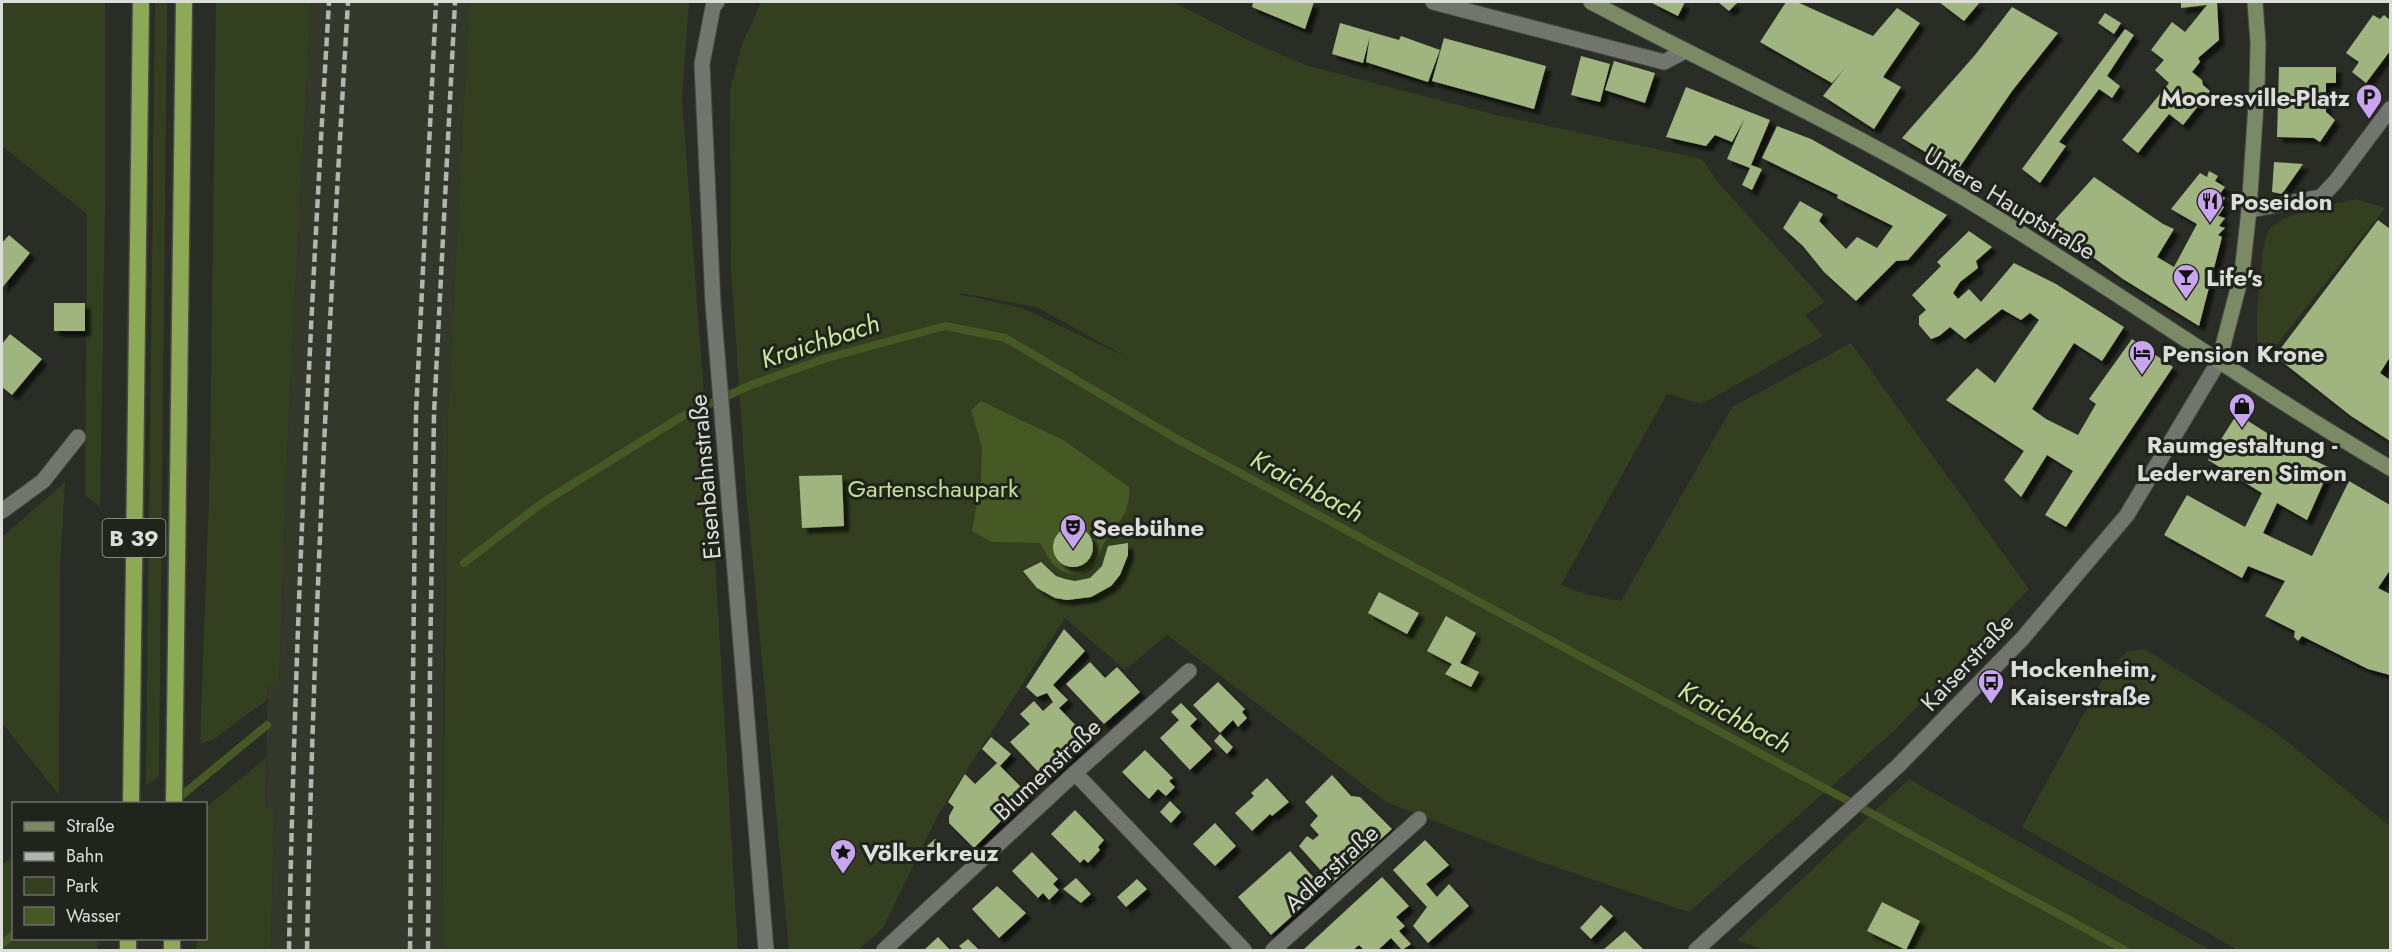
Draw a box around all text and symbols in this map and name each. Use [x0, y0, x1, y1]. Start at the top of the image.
place label: Mooresville-Platz [2160, 80, 2350, 115]
parking icon: Mooresville-Platz [2354, 82, 2384, 120]
street label: Untere Hauptstraße [1917, 138, 2103, 268]
place label: Poseidon [2230, 184, 2332, 219]
restaurant icon: Poseidon [2195, 186, 2225, 224]
place label: Life's [2206, 260, 2263, 295]
bar icon: Life's [2171, 262, 2201, 300]
water label: Kraichbach [756, 304, 884, 378]
place label: Pension Krone [2162, 336, 2325, 371]
hotel icon: Pension Krone [2127, 338, 2157, 376]
shop icon: Raumgestaltung - Lederwaren Simon [2227, 391, 2257, 429]
street label: Eisenbahnstraße [680, 393, 730, 561]
place label: Raumgestaltung - Lederwaren Simon [2137, 427, 2347, 490]
water label: Kraichbach [1244, 440, 1370, 532]
park label: Gartenschaupark [848, 471, 1019, 506]
place label: Seebühne [1092, 510, 1204, 545]
theatre icon: Seebühne [1058, 512, 1088, 550]
road number: B 39 [102, 519, 166, 557]
street label: Kaiserstraße [1912, 605, 2022, 719]
place label: Hockenheim, Kaiserstraße [2010, 651, 2157, 714]
bus stop icon: Hockenheim, Kaiserstraße [1976, 667, 2006, 705]
water label: Kraichbach [1672, 671, 1798, 763]
street label: Blumenstraße [985, 710, 1109, 828]
legend [12, 802, 207, 940]
text: Straße [66, 813, 114, 839]
street label: Adlerstraße [1276, 816, 1386, 920]
place label: Völkerkreuz [861, 835, 999, 870]
place icon: Völkerkreuz [828, 837, 858, 875]
text: Bahn [66, 843, 104, 869]
text: Park [66, 873, 98, 899]
text: Wasser [66, 903, 121, 929]

